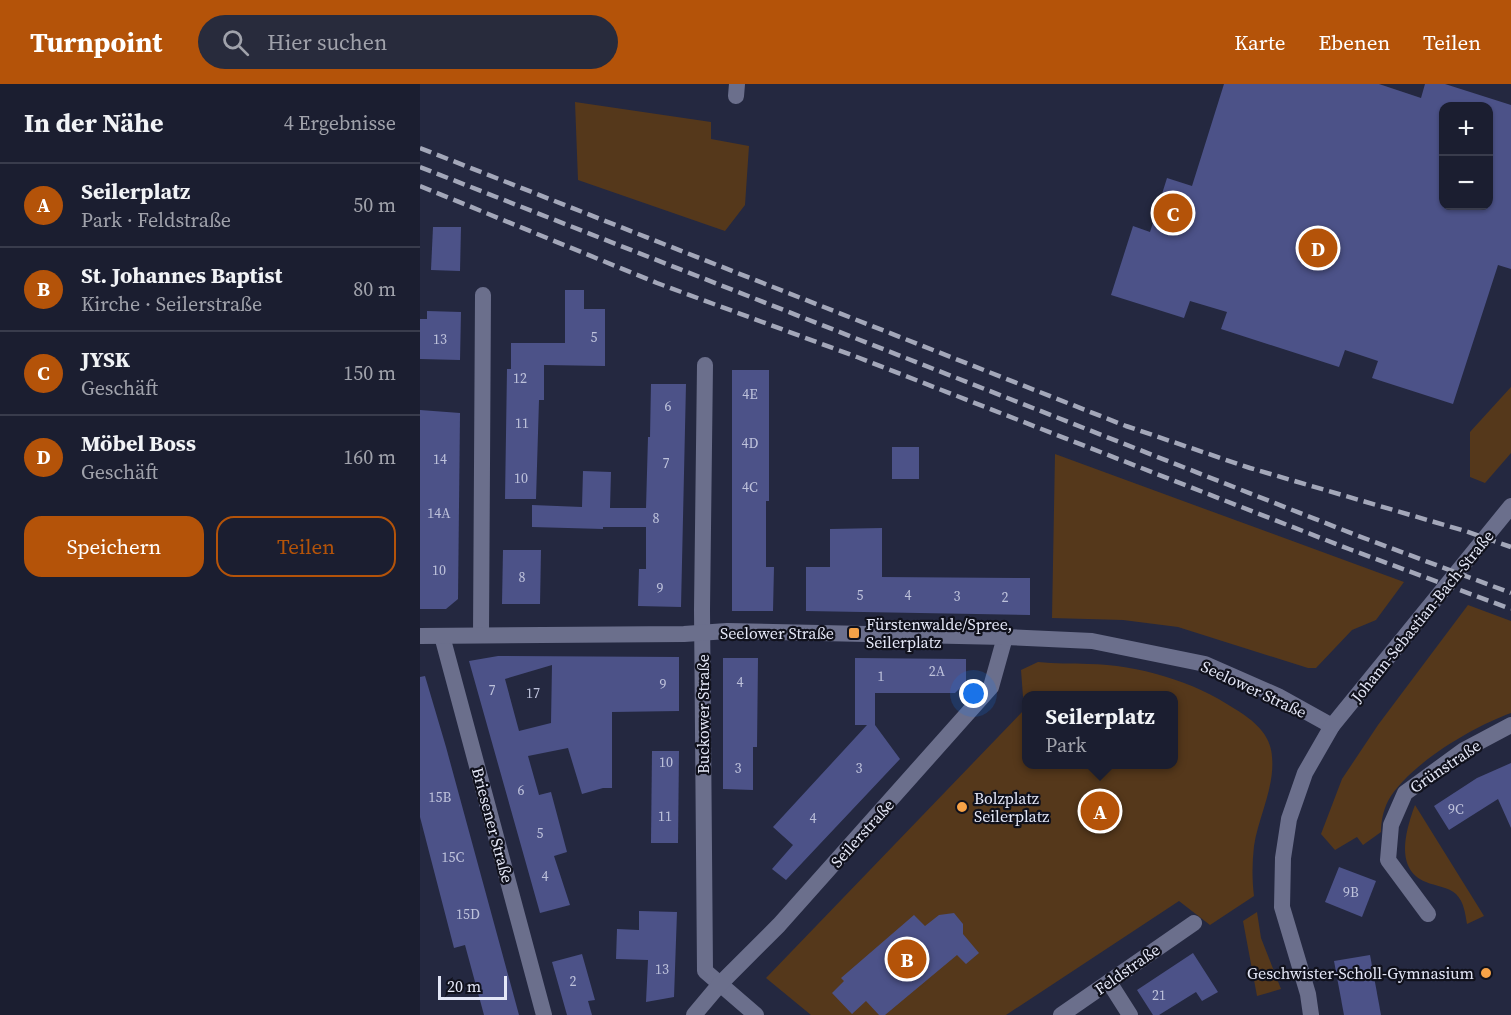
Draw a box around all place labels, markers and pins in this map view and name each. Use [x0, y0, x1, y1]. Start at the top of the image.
pin: C [1154, 190, 1192, 236]
pin: D [1298, 226, 1338, 270]
place label: Fürstenwalde/Spree, Seilerplatz [866, 613, 1012, 653]
marker: Fürstenwalde/Spree, Seilerplatz [847, 626, 861, 640]
place label: Bolzplatz Seilerplatz [974, 787, 1049, 827]
pin: A [1080, 788, 1120, 834]
marker: Bolzplatz Seilerplatz [955, 800, 969, 814]
pin: B [888, 936, 926, 982]
place label: Geschwister-Scholl-Gymnasium [1247, 962, 1474, 984]
marker: Geschwister-Scholl-Gymnasium [1479, 966, 1493, 980]

